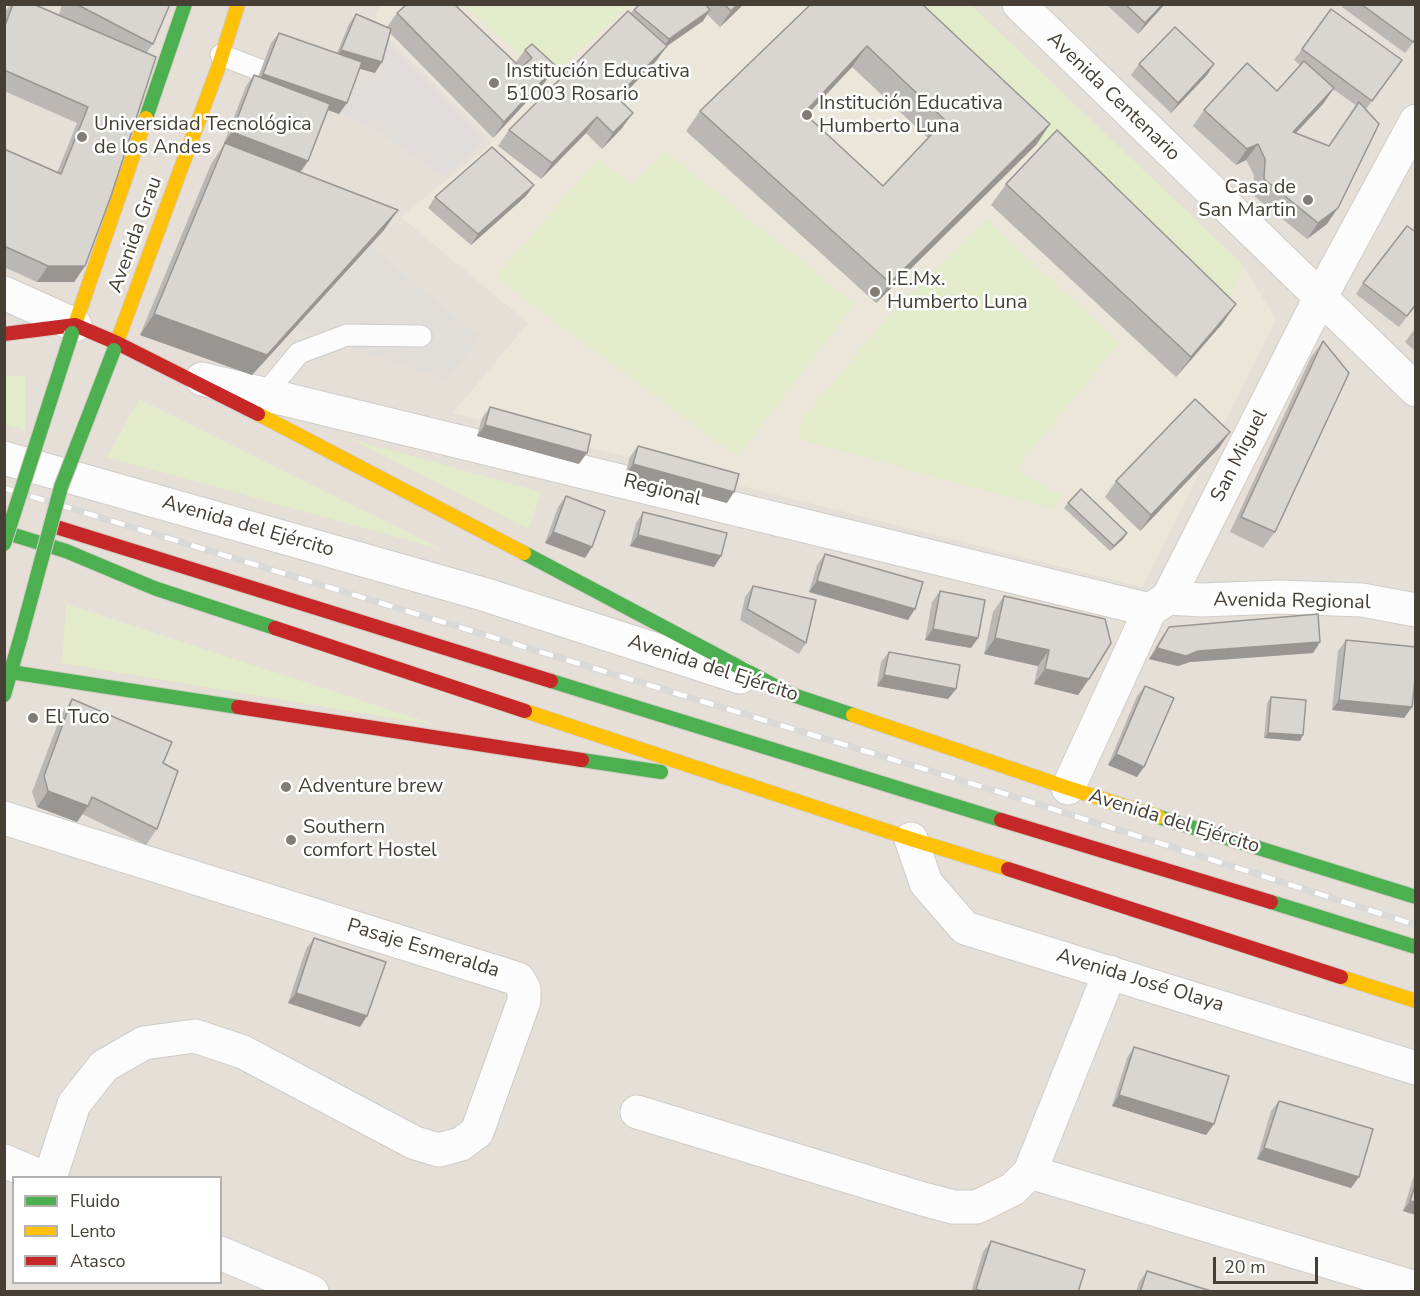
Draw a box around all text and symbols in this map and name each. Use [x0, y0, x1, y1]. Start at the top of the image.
street label: Avenida Centenario [1042, 27, 1184, 167]
place label: Institución Educativa 51003 Rosario [506, 60, 690, 107]
marker: Institución Educativa 51003 Rosario [487, 76, 501, 90]
place label: Institución Educativa Humberto Luna [819, 92, 1003, 139]
marker: Institución Educativa Humberto Luna [800, 108, 814, 122]
place label: Universidad Tecnológica de los Andes [94, 113, 312, 160]
marker: Universidad Tecnológica de los Andes [75, 130, 89, 144]
street label: Avenida Grau [104, 174, 168, 296]
place label: Casa de San Martin [1198, 176, 1296, 223]
marker: Casa de San Martin [1301, 193, 1315, 207]
place label: I.E.Mx. Humberto Luna [887, 268, 1028, 315]
marker: I.E.Mx. Humberto Luna [868, 285, 882, 299]
street label: San Miguel [1206, 406, 1274, 506]
street label: Regional [621, 470, 703, 512]
street label: Avenida del Ejército [159, 491, 337, 563]
street label: Avenida Regional [1213, 589, 1371, 615]
street label: Avenida del Ejército [625, 630, 801, 708]
place label: El Tuco [45, 706, 110, 730]
marker: El Tuco [26, 711, 40, 725]
place label: Adventure brew [298, 775, 443, 799]
marker: Adventure brew [279, 780, 293, 794]
street label: Avenida del Ejército [1086, 785, 1262, 859]
place label: Southern comfort Hostel [303, 816, 437, 863]
marker: Southern comfort Hostel [284, 833, 298, 847]
street label: Pasaje Esmeralda [344, 914, 502, 984]
street label: Avenida José Olaya [1053, 944, 1227, 1018]
legend [12, 1176, 222, 1284]
text: Fluido [70, 1189, 120, 1213]
text: Lento [70, 1219, 116, 1243]
scale bar [1216, 1245, 1321, 1283]
text: Atasco [70, 1249, 126, 1273]
text: 20 m [1224, 1255, 1266, 1279]

